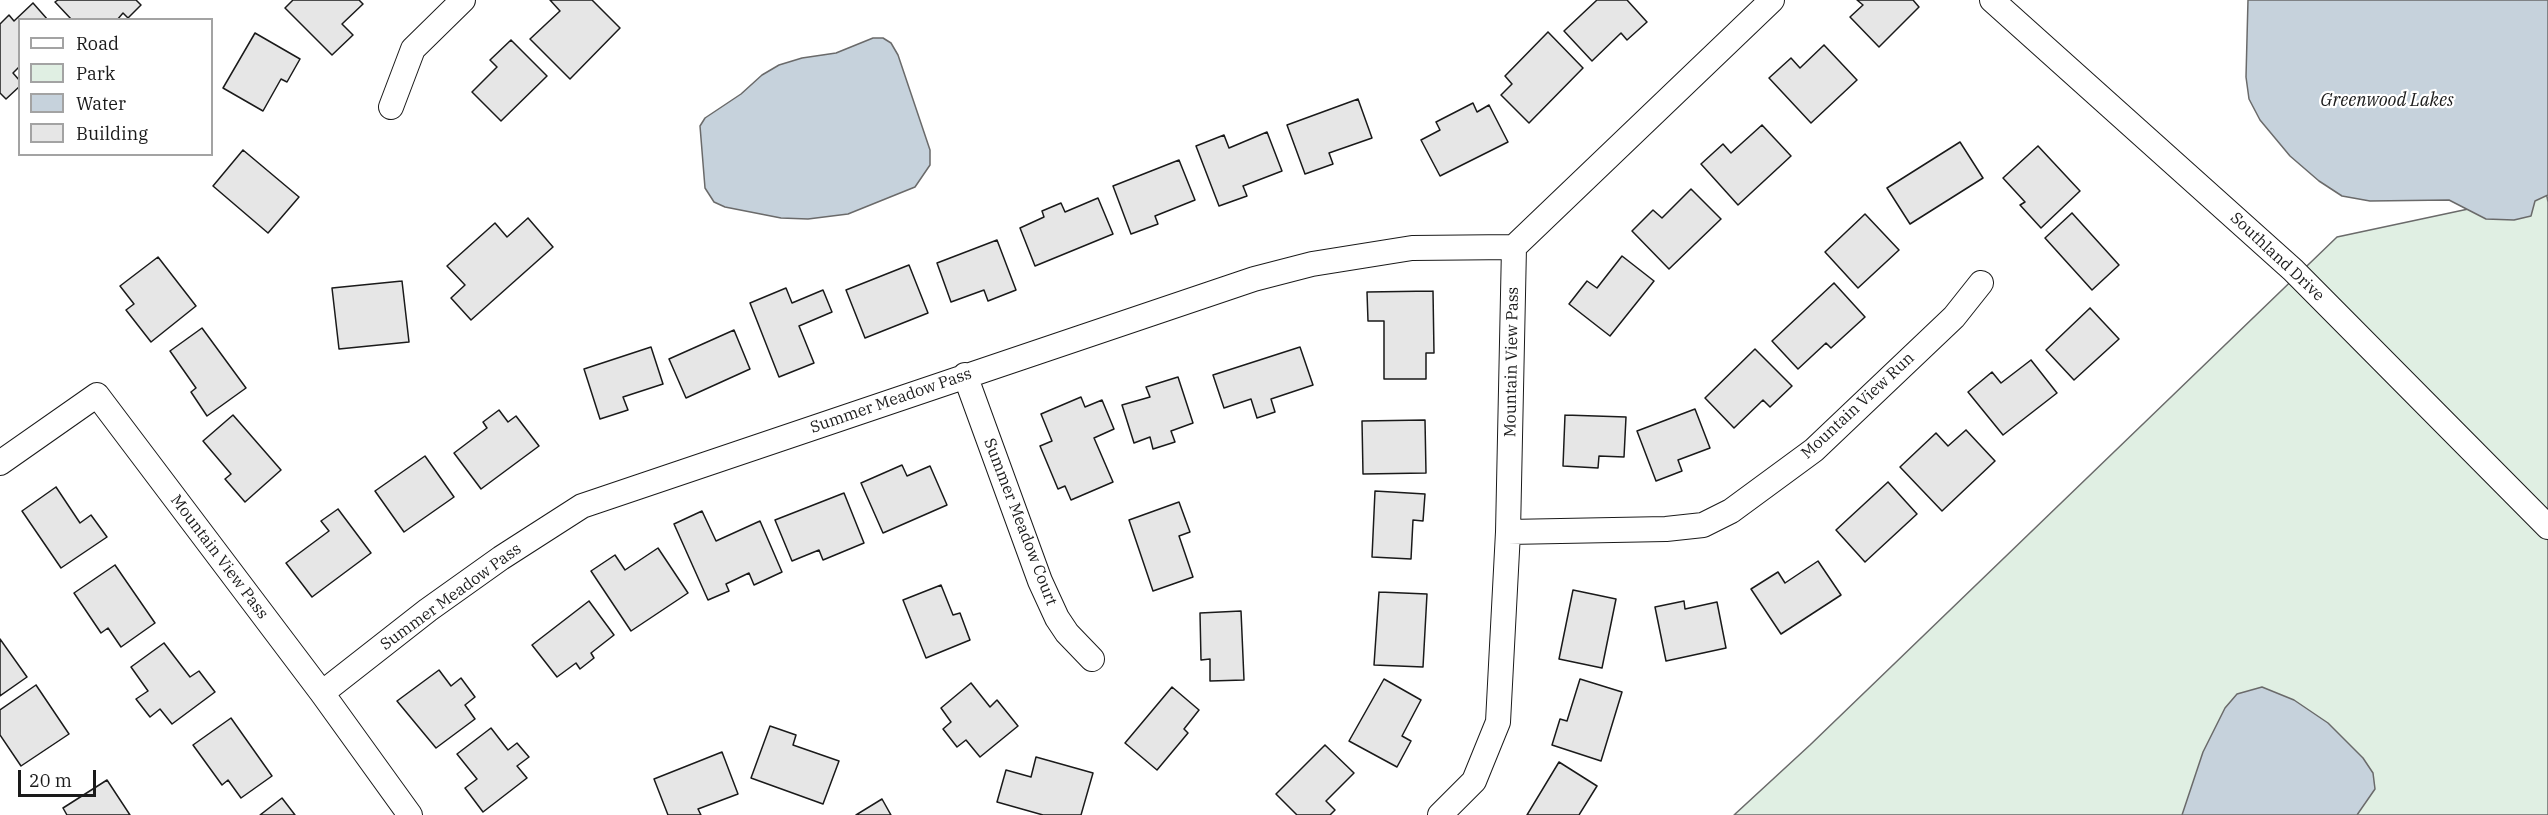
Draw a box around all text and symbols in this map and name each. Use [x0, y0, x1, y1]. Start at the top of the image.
legend [18, 18, 213, 156]
text: Road [76, 32, 119, 55]
text: Park [76, 62, 115, 85]
water label: Greenwood Lakes [2320, 90, 2454, 112]
text: Water [76, 92, 126, 115]
text: Building [76, 122, 148, 145]
street label: Southland Drive [2226, 209, 2328, 305]
street label: Mountain View Pass [1501, 287, 1523, 437]
street label: Mountain View Run [1798, 349, 1918, 463]
street label: Summer Meadow Pass [808, 364, 974, 438]
street label: Summer Meadow Court [979, 436, 1061, 608]
street label: Mountain View Pass [166, 491, 272, 623]
street label: Summer Meadow Pass [377, 539, 525, 655]
scale bar [21, 758, 99, 796]
text: 20 m [29, 769, 72, 792]

